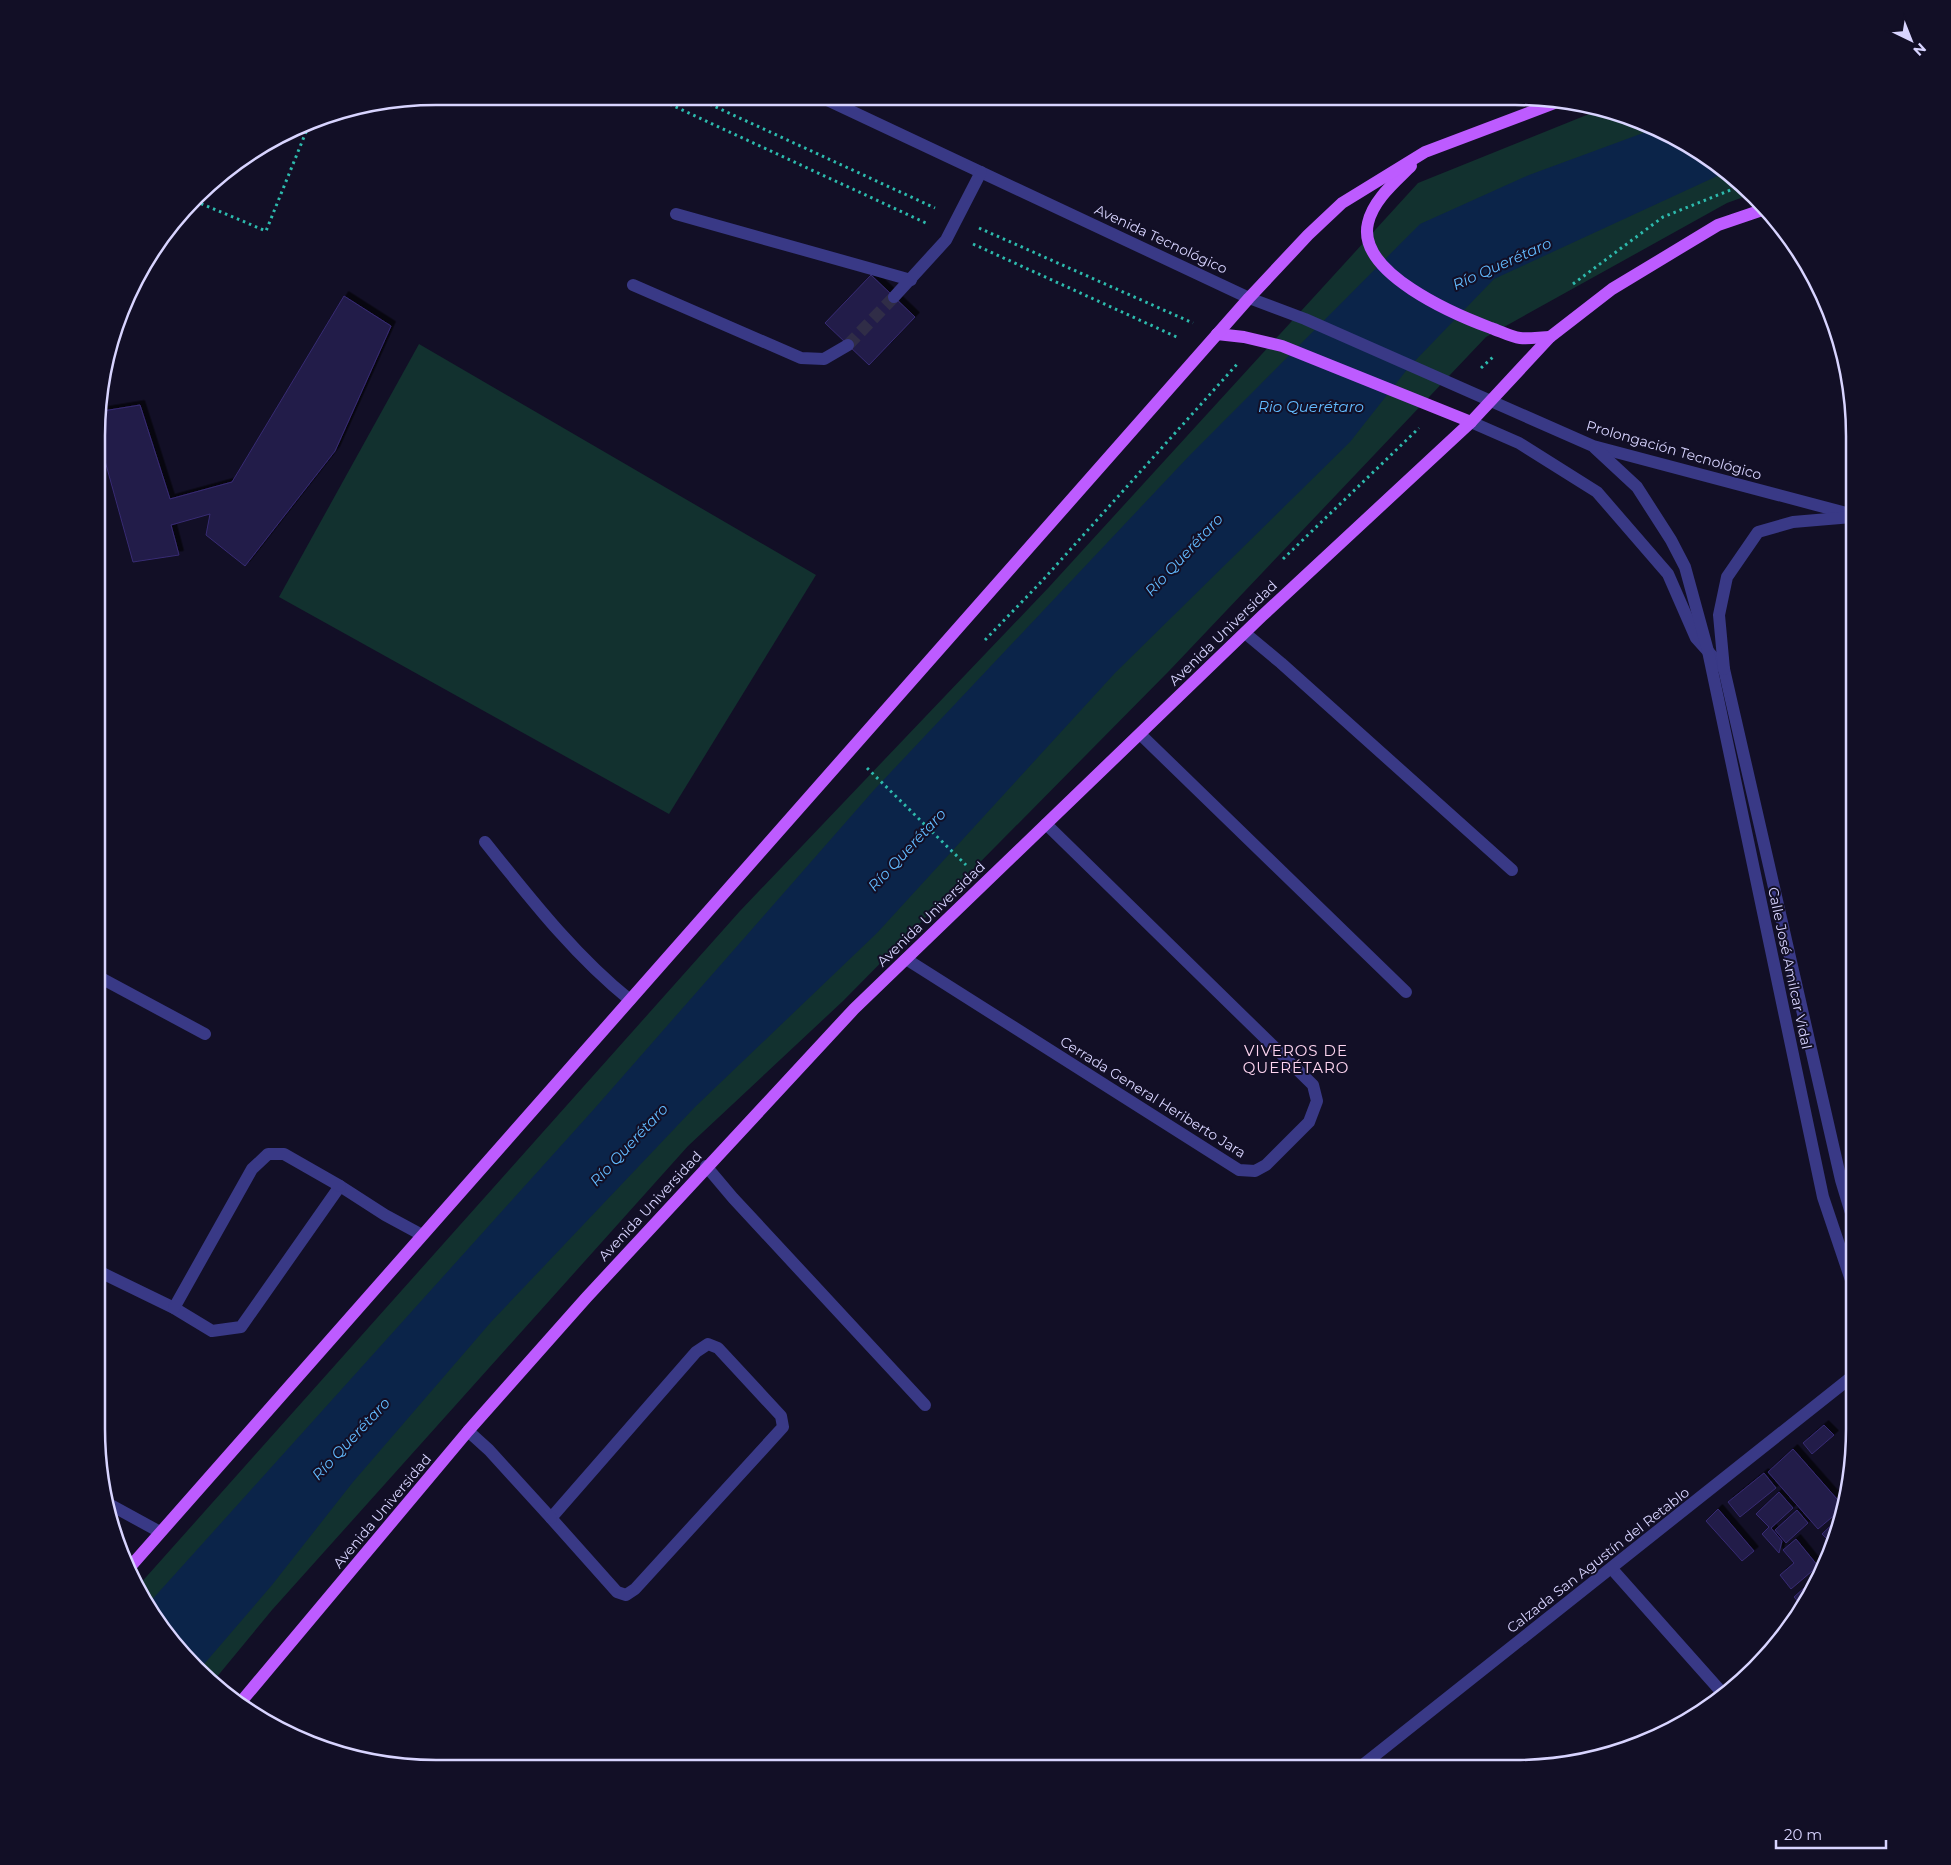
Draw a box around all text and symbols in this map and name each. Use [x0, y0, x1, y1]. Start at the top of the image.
north arrow [1886, 15, 1936, 65]
text: N [1910, 39, 1930, 60]
street label: Avenida Tecnológico [1092, 200, 1230, 278]
water label: Río Querétaro [1449, 233, 1554, 294]
water label: Rio Querétaro [1258, 397, 1364, 416]
street label: Prolongación Tecnológico [1584, 416, 1764, 484]
water label: Río Querétaro [1141, 509, 1227, 600]
street label: Avenida Universidad [1165, 577, 1281, 689]
water label: Río Querétaro [864, 804, 950, 895]
street label: Avenida Universidad [873, 858, 989, 970]
street label: Calle José Amilcar Vidal [1764, 885, 1816, 1051]
street label: Cerrada General Heriberto Jara [1057, 1032, 1249, 1162]
district label: VIVEROS DE QUERÉTARO [1243, 1041, 1349, 1077]
water label: Río Querétaro [586, 1099, 672, 1190]
street label: Avenida Universidad [594, 1147, 706, 1265]
water label: Río Querétaro [308, 1393, 394, 1484]
street label: Avenida Universidad [329, 1450, 435, 1572]
street label: Calzada San Agustín del Retablo [1503, 1483, 1693, 1637]
scale bar [1776, 1818, 1886, 1850]
text: 20 m [1784, 1825, 1822, 1844]

